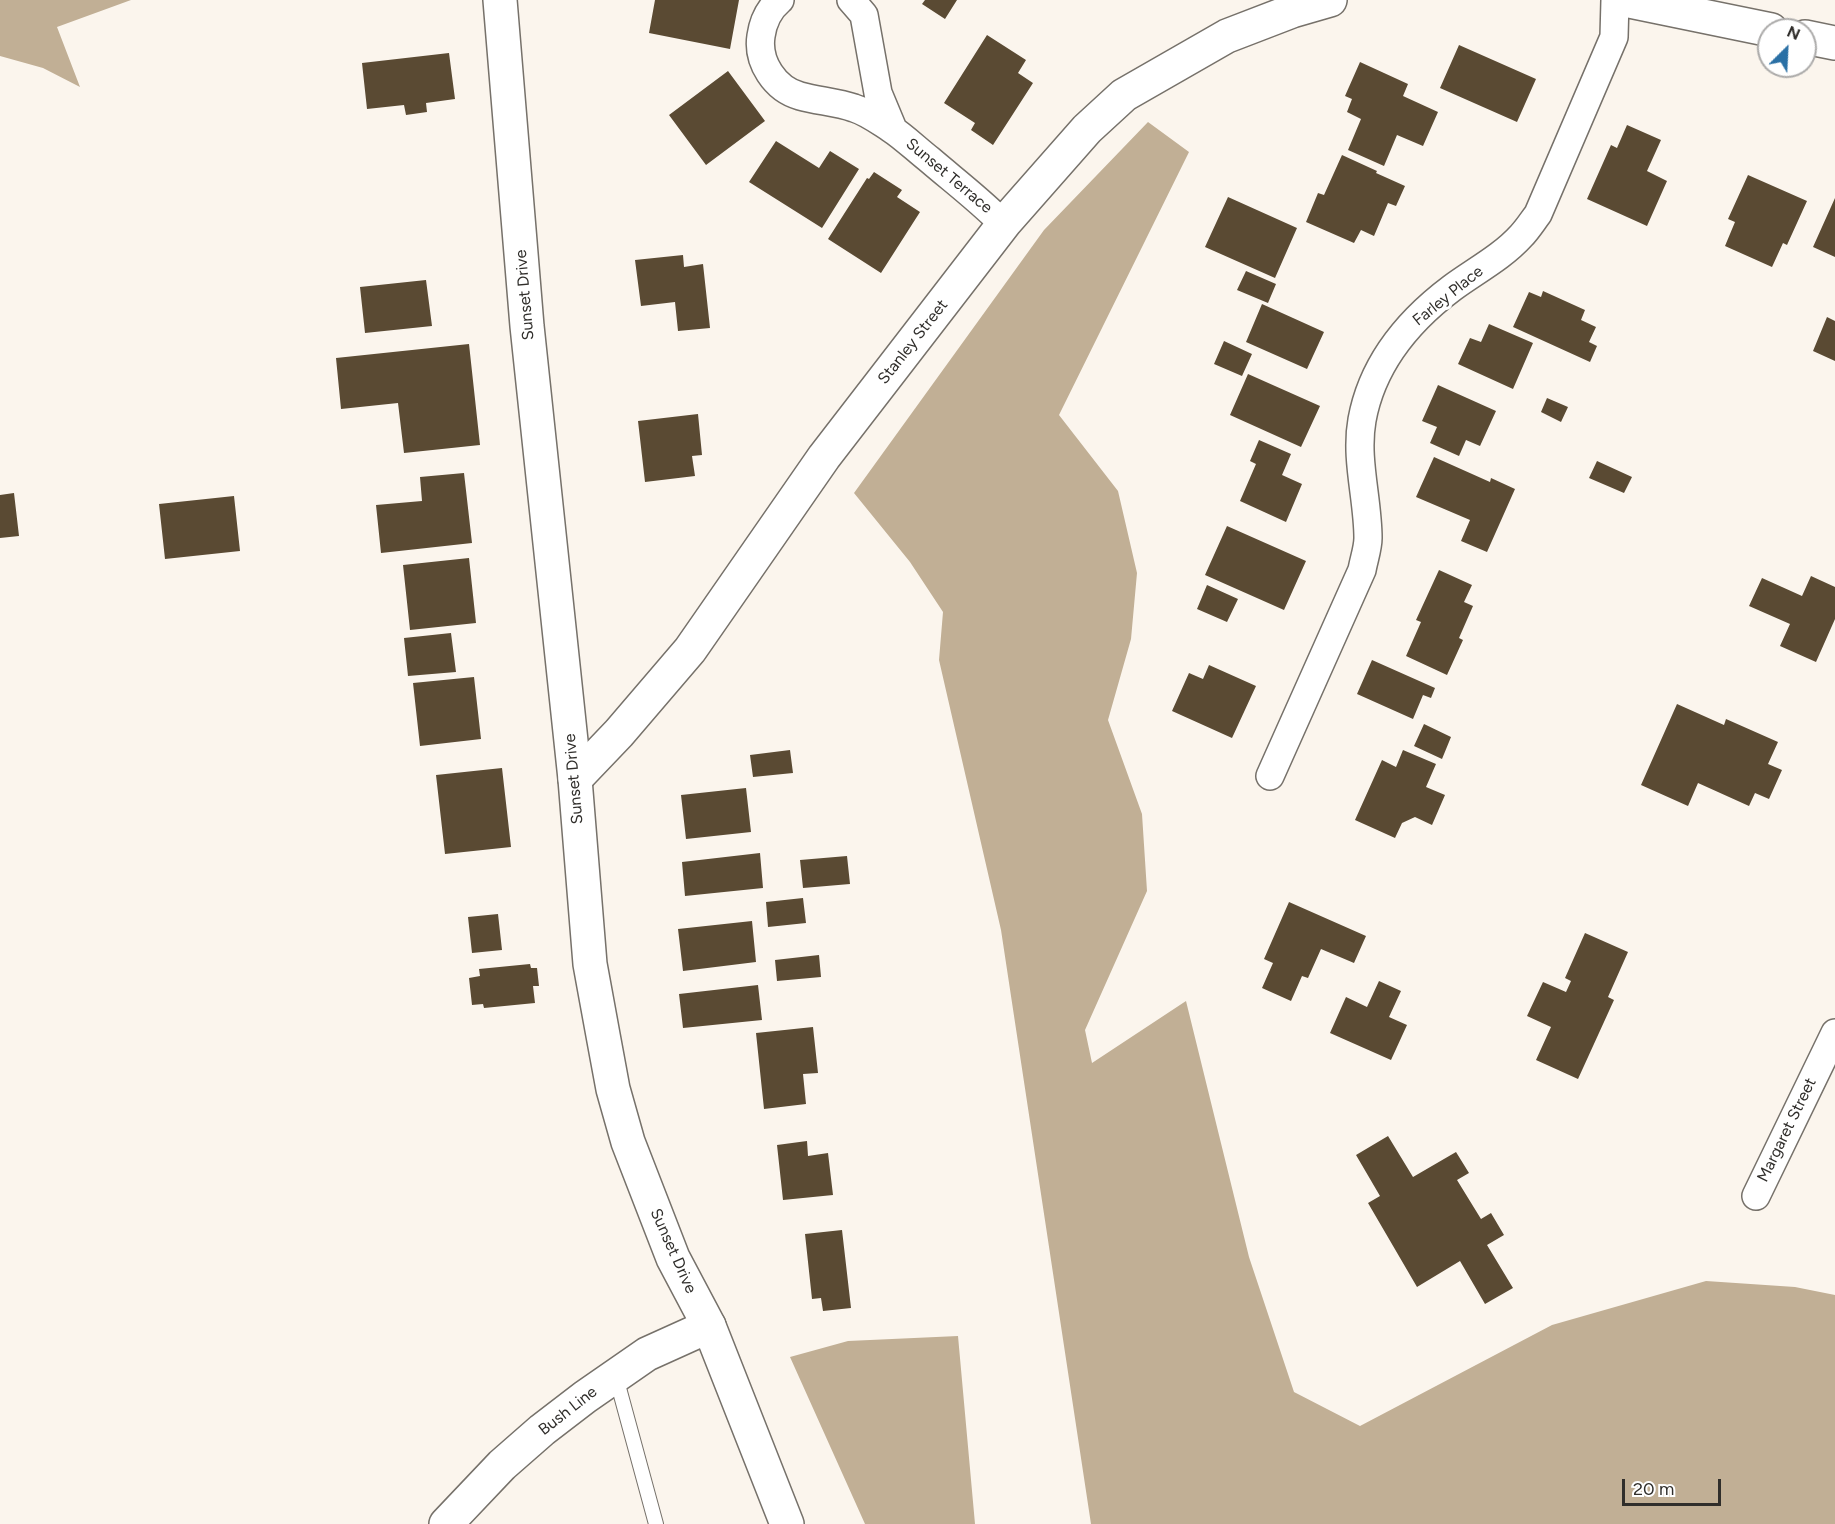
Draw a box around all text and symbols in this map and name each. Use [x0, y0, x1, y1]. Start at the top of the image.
north arrow [1757, 18, 1817, 78]
text: N [1784, 22, 1803, 44]
street label: Sunset Terrace [902, 134, 996, 218]
street label: Sunset Drive [511, 249, 539, 341]
street label: Farley Place [1409, 262, 1487, 330]
street label: Stanley Street [874, 296, 952, 388]
street label: Sunset Drive [560, 733, 588, 825]
street label: Margaret Street [1753, 1075, 1821, 1185]
street label: Sunset Drive [646, 1206, 700, 1296]
street label: Bush Line [535, 1382, 601, 1440]
scale bar [1625, 1467, 1724, 1505]
text: 20 m [1633, 1478, 1674, 1500]

